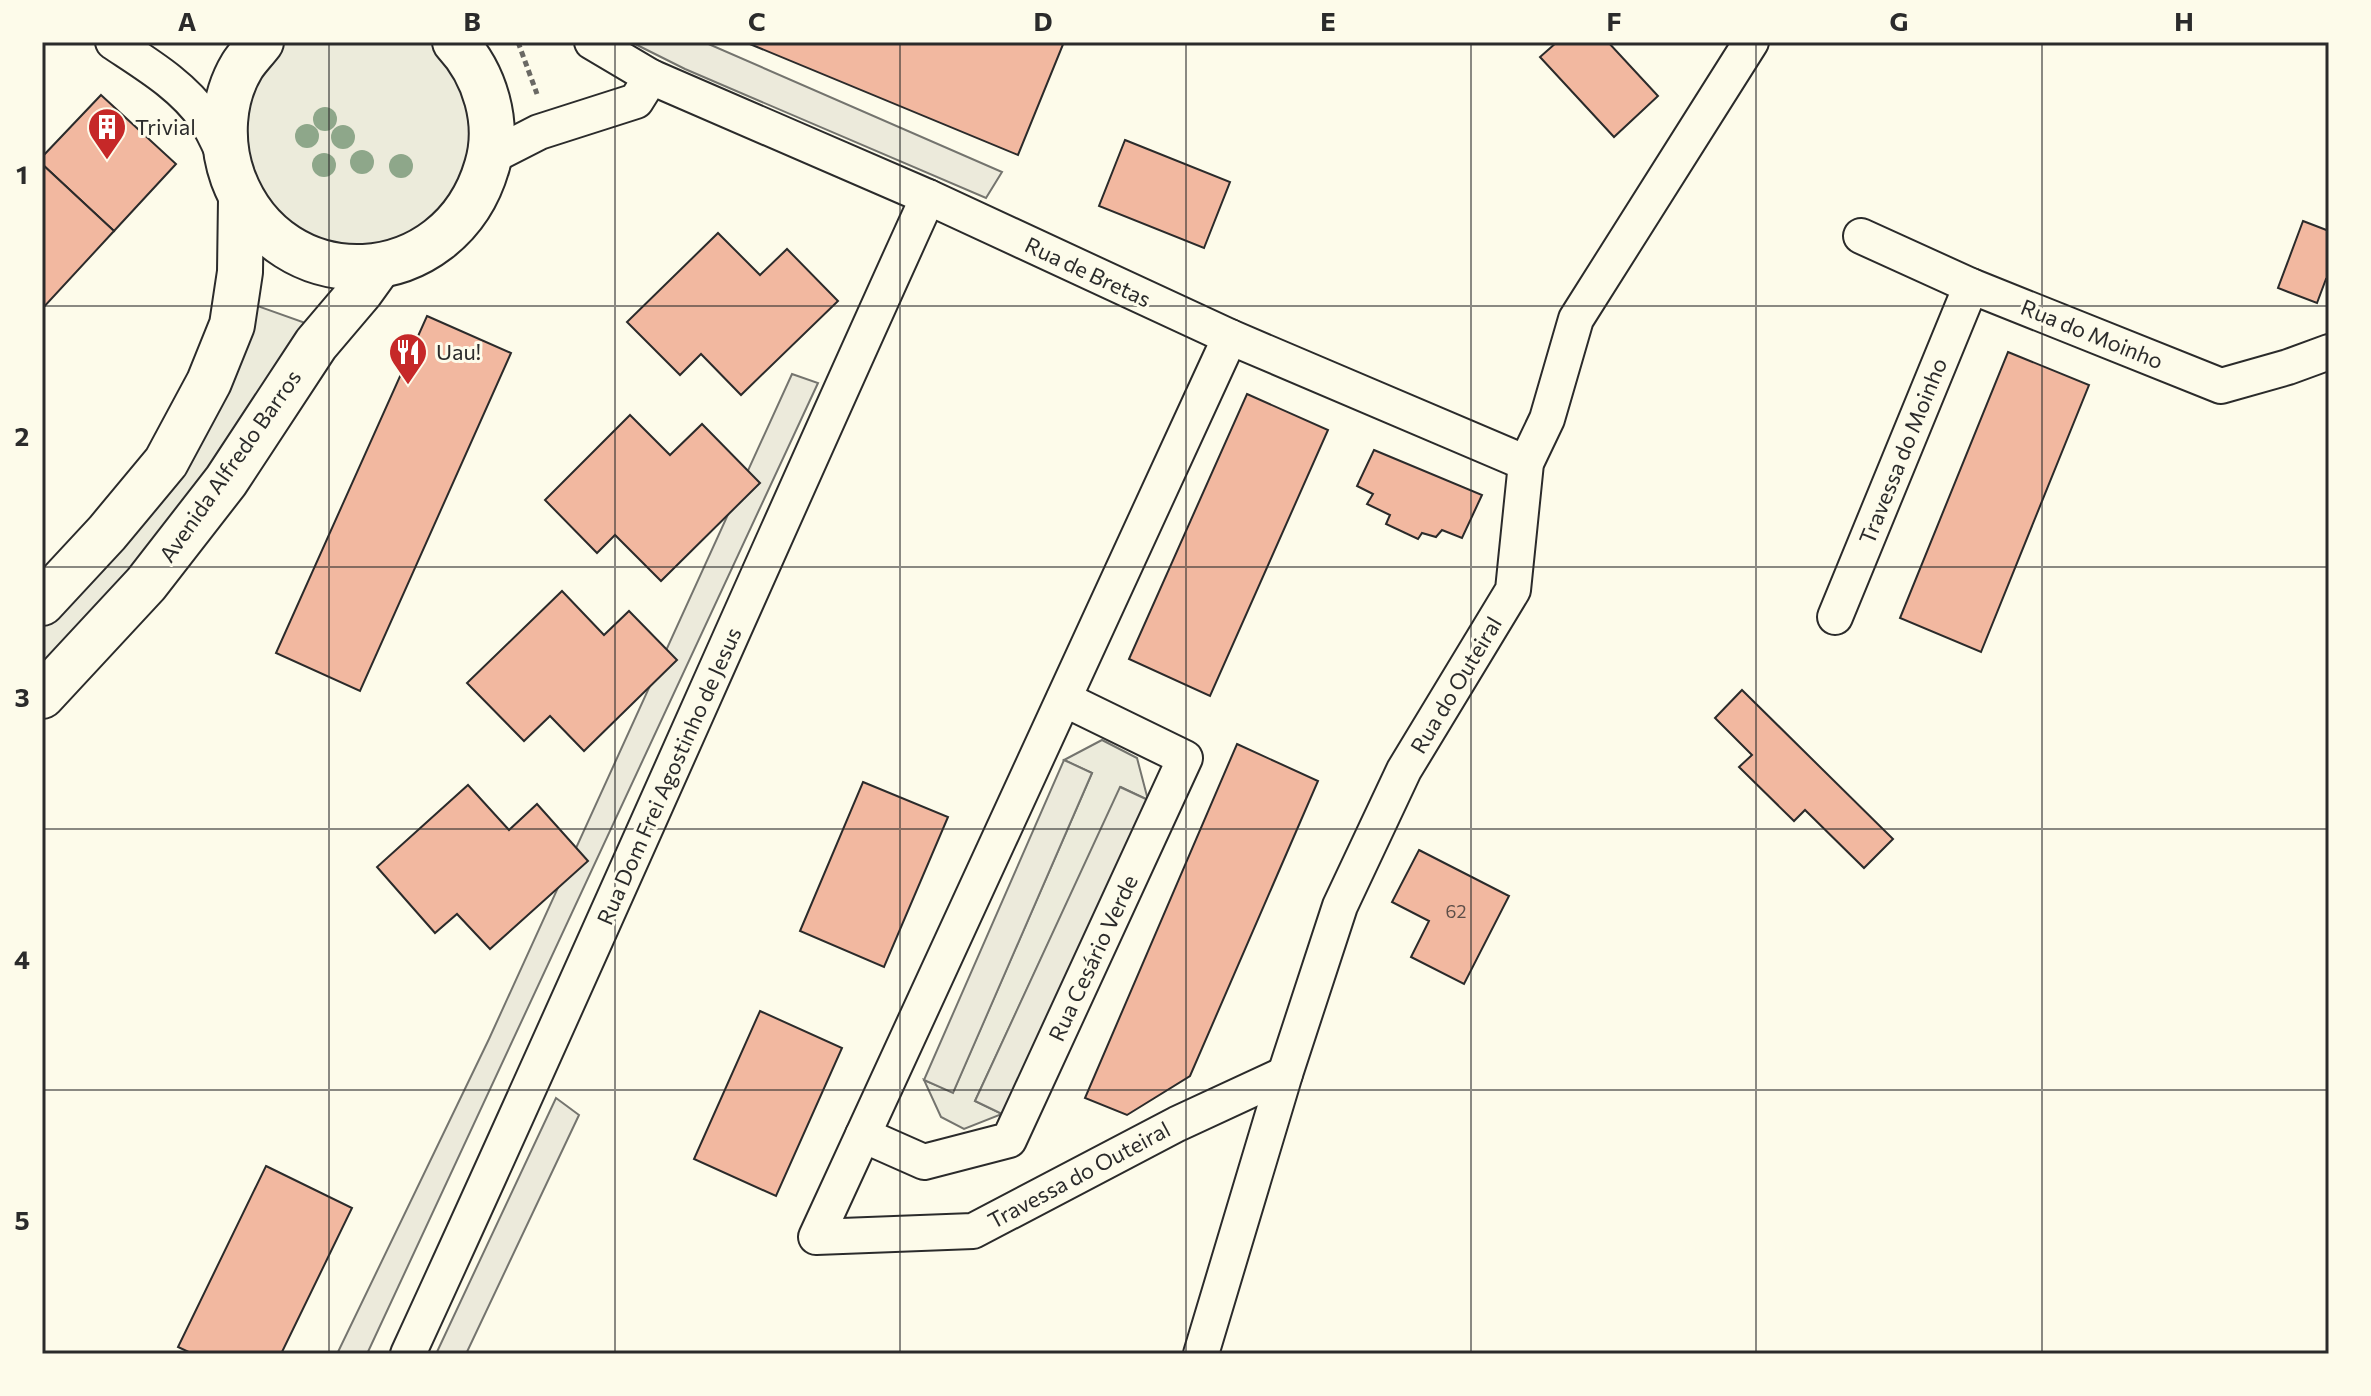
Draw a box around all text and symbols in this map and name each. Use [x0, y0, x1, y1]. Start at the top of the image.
text: A [178, 5, 197, 36]
text: B [463, 5, 481, 36]
text: C [748, 5, 766, 36]
text: D [1033, 5, 1053, 36]
text: E [1320, 5, 1336, 36]
text: F [1606, 5, 1622, 36]
text: G [1890, 5, 1908, 36]
text: H [2174, 5, 2194, 36]
building icon: Trivial [86, 106, 128, 161]
place label: Trivial [135, 113, 196, 140]
text: 1 [16, 158, 28, 189]
street label: Rua de Bretas [1021, 231, 1155, 312]
street label: Rua do Moinho [2017, 293, 2167, 374]
restaurant icon: Uau! [387, 331, 429, 386]
place label: Uau! [436, 338, 481, 365]
street label: Travessa do Moinho [1853, 354, 1952, 548]
street label: Avenida Alfredo Barros [153, 364, 306, 567]
text: 2 [15, 420, 29, 451]
street label: Rua do Outeiral [1404, 611, 1507, 758]
street label: Rua Dom Frei Agostinho de Jesus [591, 623, 747, 929]
text: 3 [14, 681, 30, 712]
street label: Rua Cesário Verde [1042, 870, 1143, 1045]
house number: 62 [1446, 900, 1466, 922]
text: 4 [14, 943, 30, 974]
street label: Travessa do Outeiral [983, 1115, 1174, 1234]
text: 5 [14, 1204, 30, 1235]

